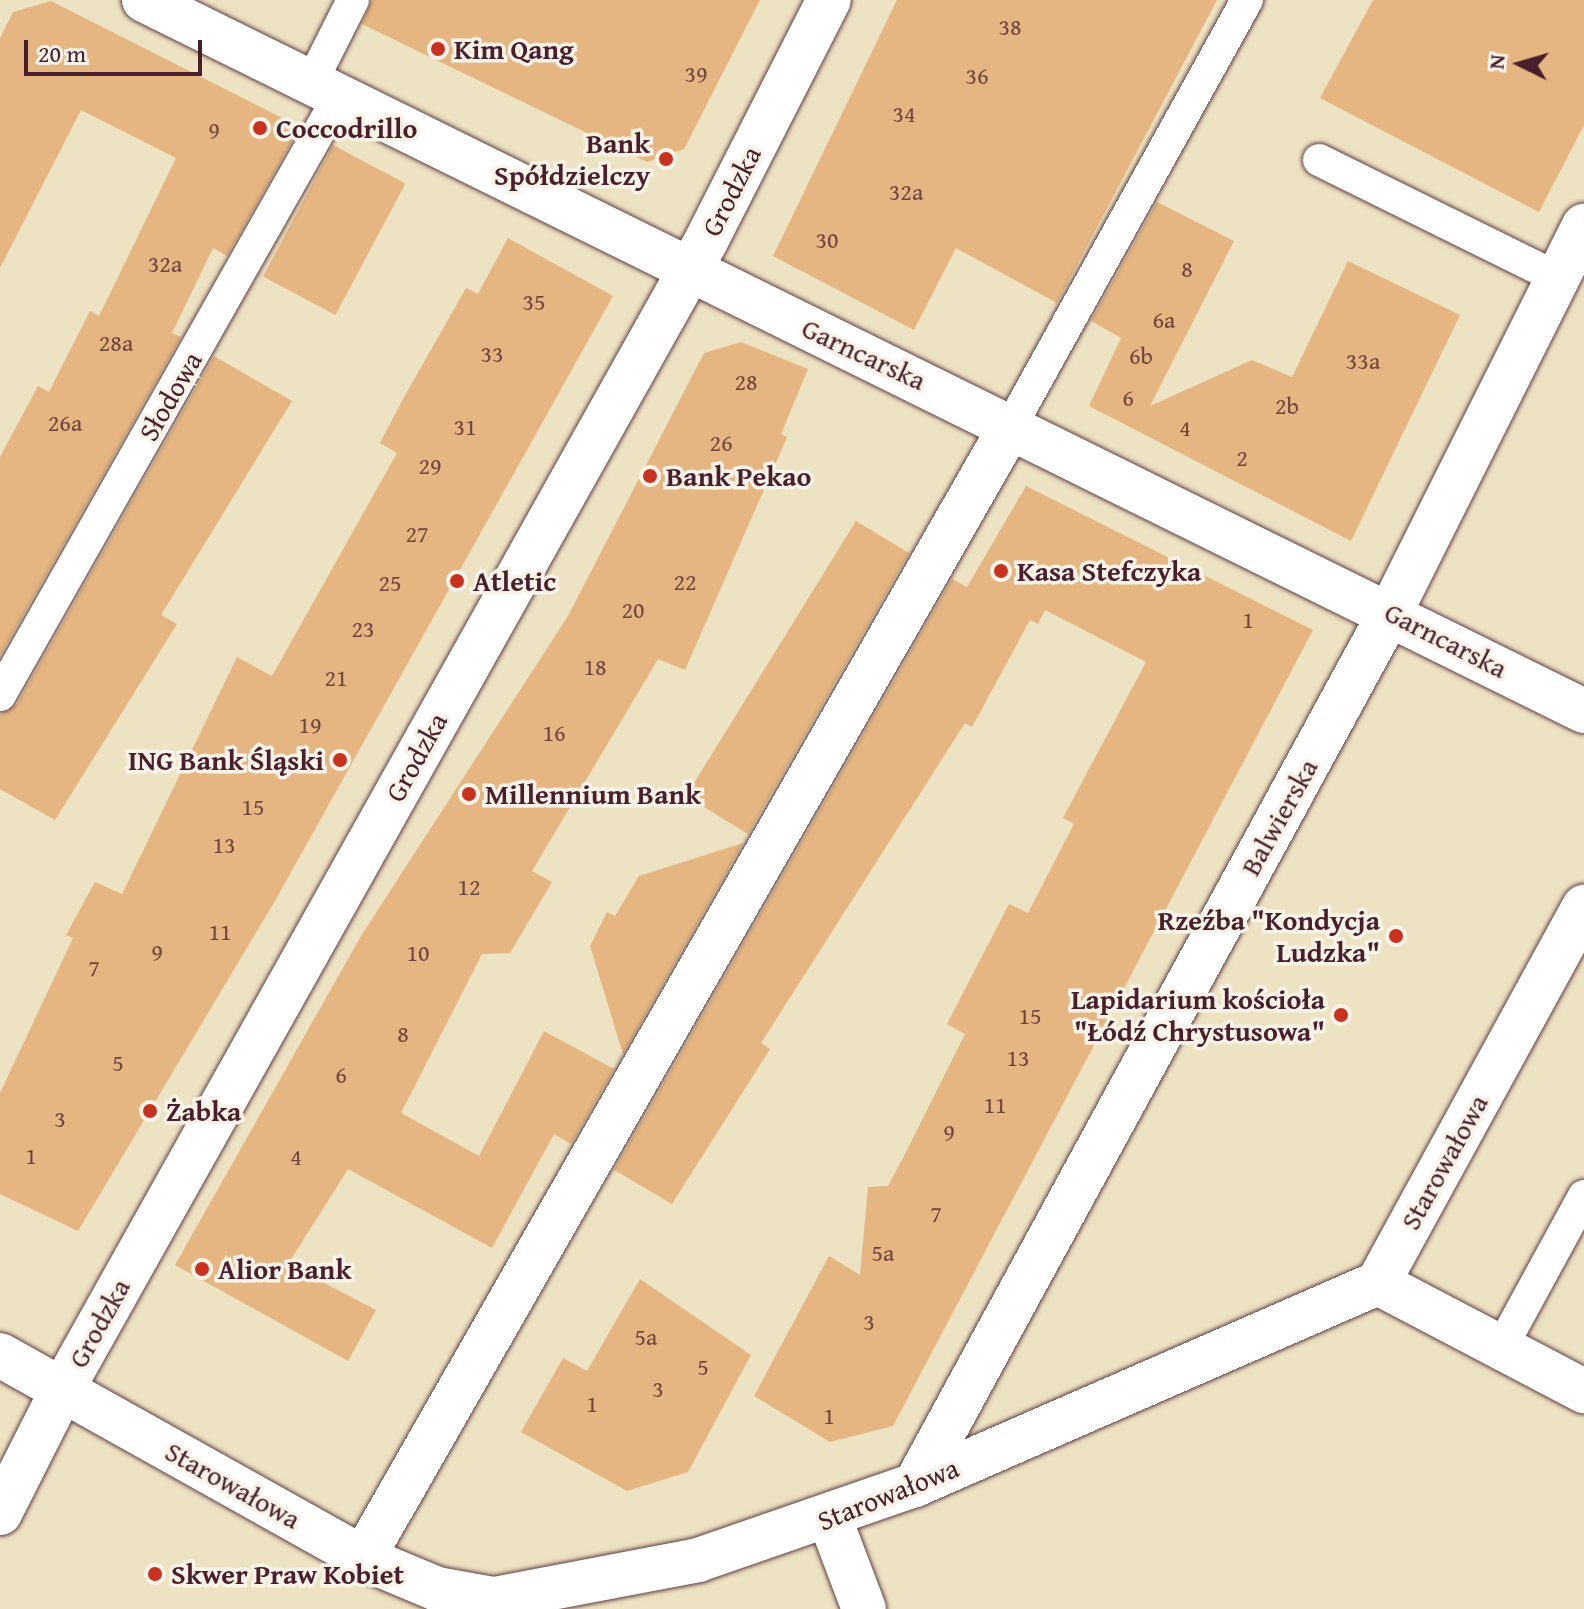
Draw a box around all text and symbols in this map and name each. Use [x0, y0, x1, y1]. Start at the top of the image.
house number: 38 [998, 13, 1022, 41]
scale bar [28, 24, 206, 74]
north arrow [1480, 24, 1560, 104]
place label: Kim Qang [454, 32, 574, 66]
text: 20 m [38, 36, 86, 71]
marker: Kim Qang [429, 40, 447, 58]
text: N [1480, 53, 1513, 71]
house number: 39 [684, 60, 708, 88]
house number: 36 [965, 62, 989, 90]
house number: 34 [892, 100, 916, 128]
place label: Coccodrillo [276, 111, 417, 145]
house number: 9 [208, 116, 220, 144]
marker: Coccodrillo [251, 119, 269, 137]
place label: Bank Spółdzielczy [494, 126, 650, 192]
street label: Grodzka [694, 140, 768, 242]
marker: Bank Spółdzielczy [657, 150, 675, 168]
house number: 32a [889, 178, 923, 206]
house number: 30 [815, 226, 839, 254]
house number: 32a [148, 250, 182, 278]
house number: 8 [1181, 255, 1193, 283]
house number: 35 [522, 288, 546, 316]
house number: 6a [1153, 306, 1175, 334]
street label: Garncarska [797, 311, 931, 397]
house number: 28a [99, 329, 133, 357]
house number: 33 [480, 340, 504, 368]
house number: 6b [1129, 342, 1153, 370]
street label: Słodowa [131, 345, 209, 447]
house number: 33a [1346, 347, 1380, 375]
house number: 28 [734, 368, 758, 396]
house number: 6 [1122, 384, 1134, 412]
house number: 2b [1275, 392, 1299, 420]
house number: 26a [48, 409, 82, 437]
house number: 31 [453, 413, 477, 441]
house number: 4 [1179, 414, 1191, 442]
house number: 26 [709, 429, 733, 457]
house number: 2 [1236, 444, 1248, 472]
house number: 29 [418, 452, 442, 480]
place label: Bank Pekao [666, 459, 811, 493]
marker: Bank Pekao [641, 467, 659, 485]
house number: 27 [405, 520, 429, 548]
place label: Kasa Stefczyka [1017, 554, 1201, 588]
marker: Kasa Stefczyka [992, 562, 1010, 580]
place label: Atletic [473, 564, 556, 598]
house number: 22 [673, 568, 697, 596]
house number: 25 [378, 569, 402, 597]
marker: Atletic [448, 572, 466, 590]
street label: Garncarska [1379, 595, 1513, 685]
house number: 20 [621, 596, 645, 624]
house number: 1 [1242, 606, 1254, 634]
house number: 23 [351, 615, 375, 643]
house number: 18 [583, 653, 607, 681]
house number: 21 [324, 664, 348, 692]
street label: Grodzka [378, 707, 454, 807]
house number: 19 [298, 711, 322, 739]
house number: 16 [542, 719, 566, 747]
place label: ING Bank Śląski [128, 743, 324, 777]
marker: ING Bank Śląski [331, 751, 349, 769]
street label: Balwierska [1233, 753, 1325, 881]
place label: Millennium Bank [485, 777, 701, 811]
marker: Millennium Bank [460, 785, 478, 803]
house number: 15 [241, 793, 265, 821]
house number: 13 [212, 831, 236, 859]
house number: 12 [457, 873, 481, 901]
place label: Rzeźba "Kondycja Ludzka" [1158, 903, 1380, 969]
house number: 11 [208, 918, 232, 946]
marker: Rzeźba "Kondycja Ludzka" [1387, 927, 1405, 945]
house number: 9 [151, 938, 163, 966]
house number: 10 [406, 939, 430, 967]
house number: 7 [88, 954, 100, 982]
place label: Lapidarium kościoła "Łódź Chrystusowa" [1071, 982, 1325, 1048]
house number: 15 [1018, 1002, 1042, 1030]
marker: Lapidarium kościoła "Łódź Chrystusowa" [1332, 1006, 1350, 1024]
house number: 8 [397, 1020, 409, 1048]
house number: 13 [1006, 1044, 1030, 1072]
house number: 5 [112, 1049, 124, 1077]
house number: 6 [335, 1061, 347, 1089]
street label: Starowałowa [1393, 1089, 1495, 1235]
house number: 11 [983, 1091, 1007, 1119]
place label: Żabka [166, 1094, 241, 1128]
marker: Żabka [141, 1102, 159, 1120]
house number: 3 [54, 1105, 66, 1133]
house number: 9 [943, 1118, 955, 1146]
house number: 1 [25, 1142, 37, 1170]
house number: 4 [290, 1143, 302, 1171]
house number: 7 [930, 1200, 942, 1228]
house number: 5a [872, 1239, 894, 1267]
place label: Alior Bank [218, 1252, 351, 1286]
marker: Alior Bank [193, 1260, 211, 1278]
street label: Grodzka [61, 1273, 137, 1373]
house number: 3 [863, 1308, 875, 1336]
house number: 5a [635, 1323, 657, 1351]
house number: 5 [697, 1353, 709, 1381]
house number: 3 [652, 1375, 664, 1403]
house number: 1 [586, 1390, 598, 1418]
house number: 1 [823, 1402, 835, 1430]
street label: Starowałowa [160, 1434, 306, 1536]
street label: Starowałowa [813, 1450, 963, 1538]
place label: Skwer Praw Kobiet [171, 1557, 404, 1591]
marker: Skwer Praw Kobiet [146, 1565, 164, 1583]

